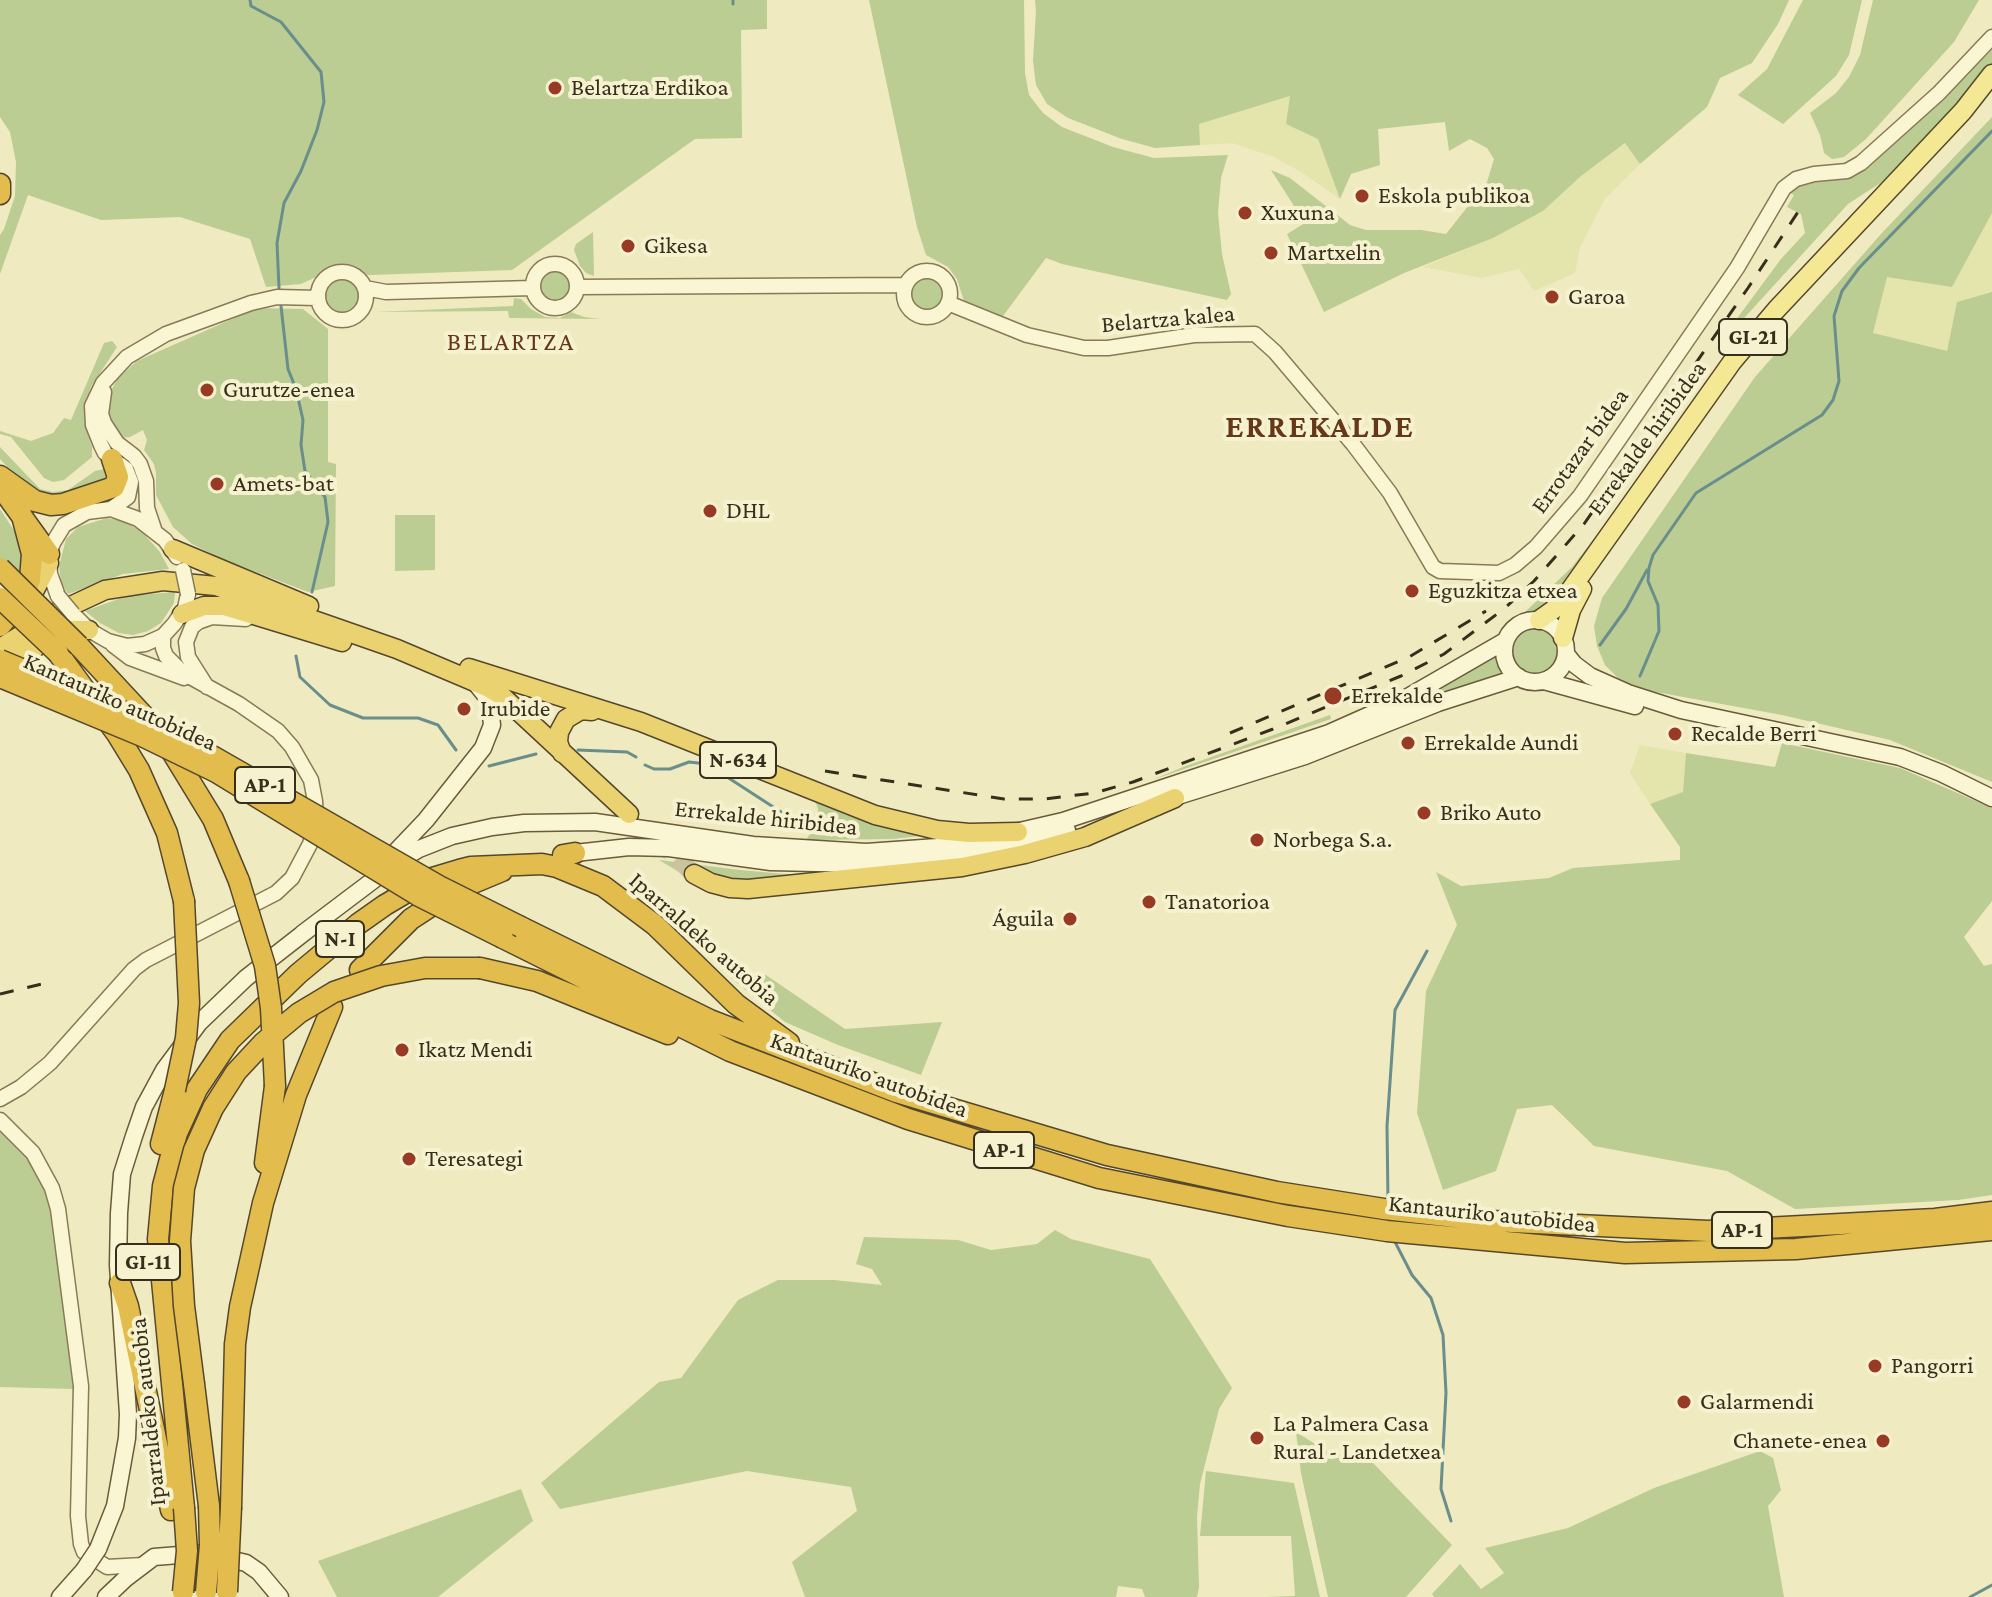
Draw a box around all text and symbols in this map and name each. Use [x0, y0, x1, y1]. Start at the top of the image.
place label: Belartza Erdikoa [571, 74, 728, 102]
marker: Belartza Erdikoa [546, 79, 564, 97]
place label: Eskola publikoa [1378, 182, 1530, 210]
marker: Eskola publikoa [1353, 187, 1371, 205]
place label: Xuxuna [1261, 199, 1335, 227]
marker: Xuxuna [1236, 204, 1254, 222]
place label: Gikesa [644, 232, 708, 260]
marker: Gikesa [619, 237, 637, 255]
place label: Martxelin [1287, 239, 1381, 267]
marker: Martxelin [1262, 244, 1280, 262]
place label: Garoa [1568, 283, 1625, 311]
marker: Garoa [1543, 288, 1561, 306]
street label: Belartza kalea [1100, 299, 1236, 339]
road number: GI-21 [1719, 319, 1787, 355]
district label: BELARTZA [447, 326, 575, 358]
street label: Errekalde hiribidea [1581, 355, 1713, 521]
place label: Gurutze-enea [223, 376, 355, 404]
marker: Gurutze-enea [198, 381, 216, 399]
street label: Errotazar bidea [1525, 383, 1635, 519]
district label: ERREKALDE [1225, 408, 1415, 446]
place label: Amets-bat [233, 470, 334, 498]
marker: Amets-bat [208, 475, 226, 493]
place label: DHL [726, 497, 770, 525]
marker: DHL [701, 502, 719, 520]
place label: Eguzkitza etxea [1428, 577, 1578, 605]
marker: Eguzkitza etxea [1403, 582, 1421, 600]
street label: Kantauriko autobidea [19, 647, 221, 757]
place label: Errekalde [1351, 682, 1443, 710]
marker: Errekalde [1322, 685, 1344, 707]
place label: Irubide [480, 695, 550, 723]
marker: Irubide [455, 700, 473, 718]
place label: Recalde Berri [1691, 720, 1817, 748]
marker: Recalde Berri [1666, 725, 1684, 743]
place label: Errekalde Aundi [1424, 729, 1578, 757]
marker: Errekalde Aundi [1399, 734, 1417, 752]
road number: N-634 [700, 742, 776, 778]
road number: AP-1 [235, 767, 295, 803]
street label: Errekalde hiribidea [673, 794, 859, 842]
place label: Briko Auto [1440, 799, 1541, 827]
marker: Briko Auto [1415, 804, 1433, 822]
place label: Norbega S.a. [1273, 826, 1392, 854]
marker: Norbega S.a. [1248, 831, 1266, 849]
street label: Iparraldeko autobia [623, 866, 785, 1012]
place label: Tanatorioa [1165, 888, 1270, 916]
marker: Tanatorioa [1140, 893, 1158, 911]
place label: Águila [992, 905, 1054, 933]
marker: Águila [1061, 910, 1079, 928]
road number: N-I [316, 921, 364, 957]
street label: Kantauriko autobidea [766, 1026, 972, 1124]
place label: Ikatz Mendi [418, 1036, 532, 1064]
marker: Ikatz Mendi [393, 1041, 411, 1059]
road number: AP-1 [974, 1132, 1034, 1168]
place label: Teresategi [425, 1145, 523, 1173]
marker: Teresategi [400, 1150, 418, 1168]
street label: Kantauriko autobidea [1387, 1189, 1597, 1239]
road number: AP-1 [1712, 1212, 1772, 1248]
road number: GI-11 [116, 1244, 180, 1280]
street label: Iparraldeko autobia [124, 1316, 172, 1508]
place label: Pangorri [1891, 1352, 1973, 1380]
marker: Pangorri [1866, 1357, 1884, 1375]
place label: Galarmendi [1700, 1388, 1814, 1416]
marker: Galarmendi [1675, 1393, 1693, 1411]
place label: La Palmera Casa Rural - Landetxea [1273, 1410, 1441, 1466]
place label: Chanete-enea [1733, 1427, 1867, 1455]
marker: La Palmera Casa Rural - Landetxea [1248, 1429, 1266, 1447]
marker: Chanete-enea [1874, 1432, 1892, 1450]

